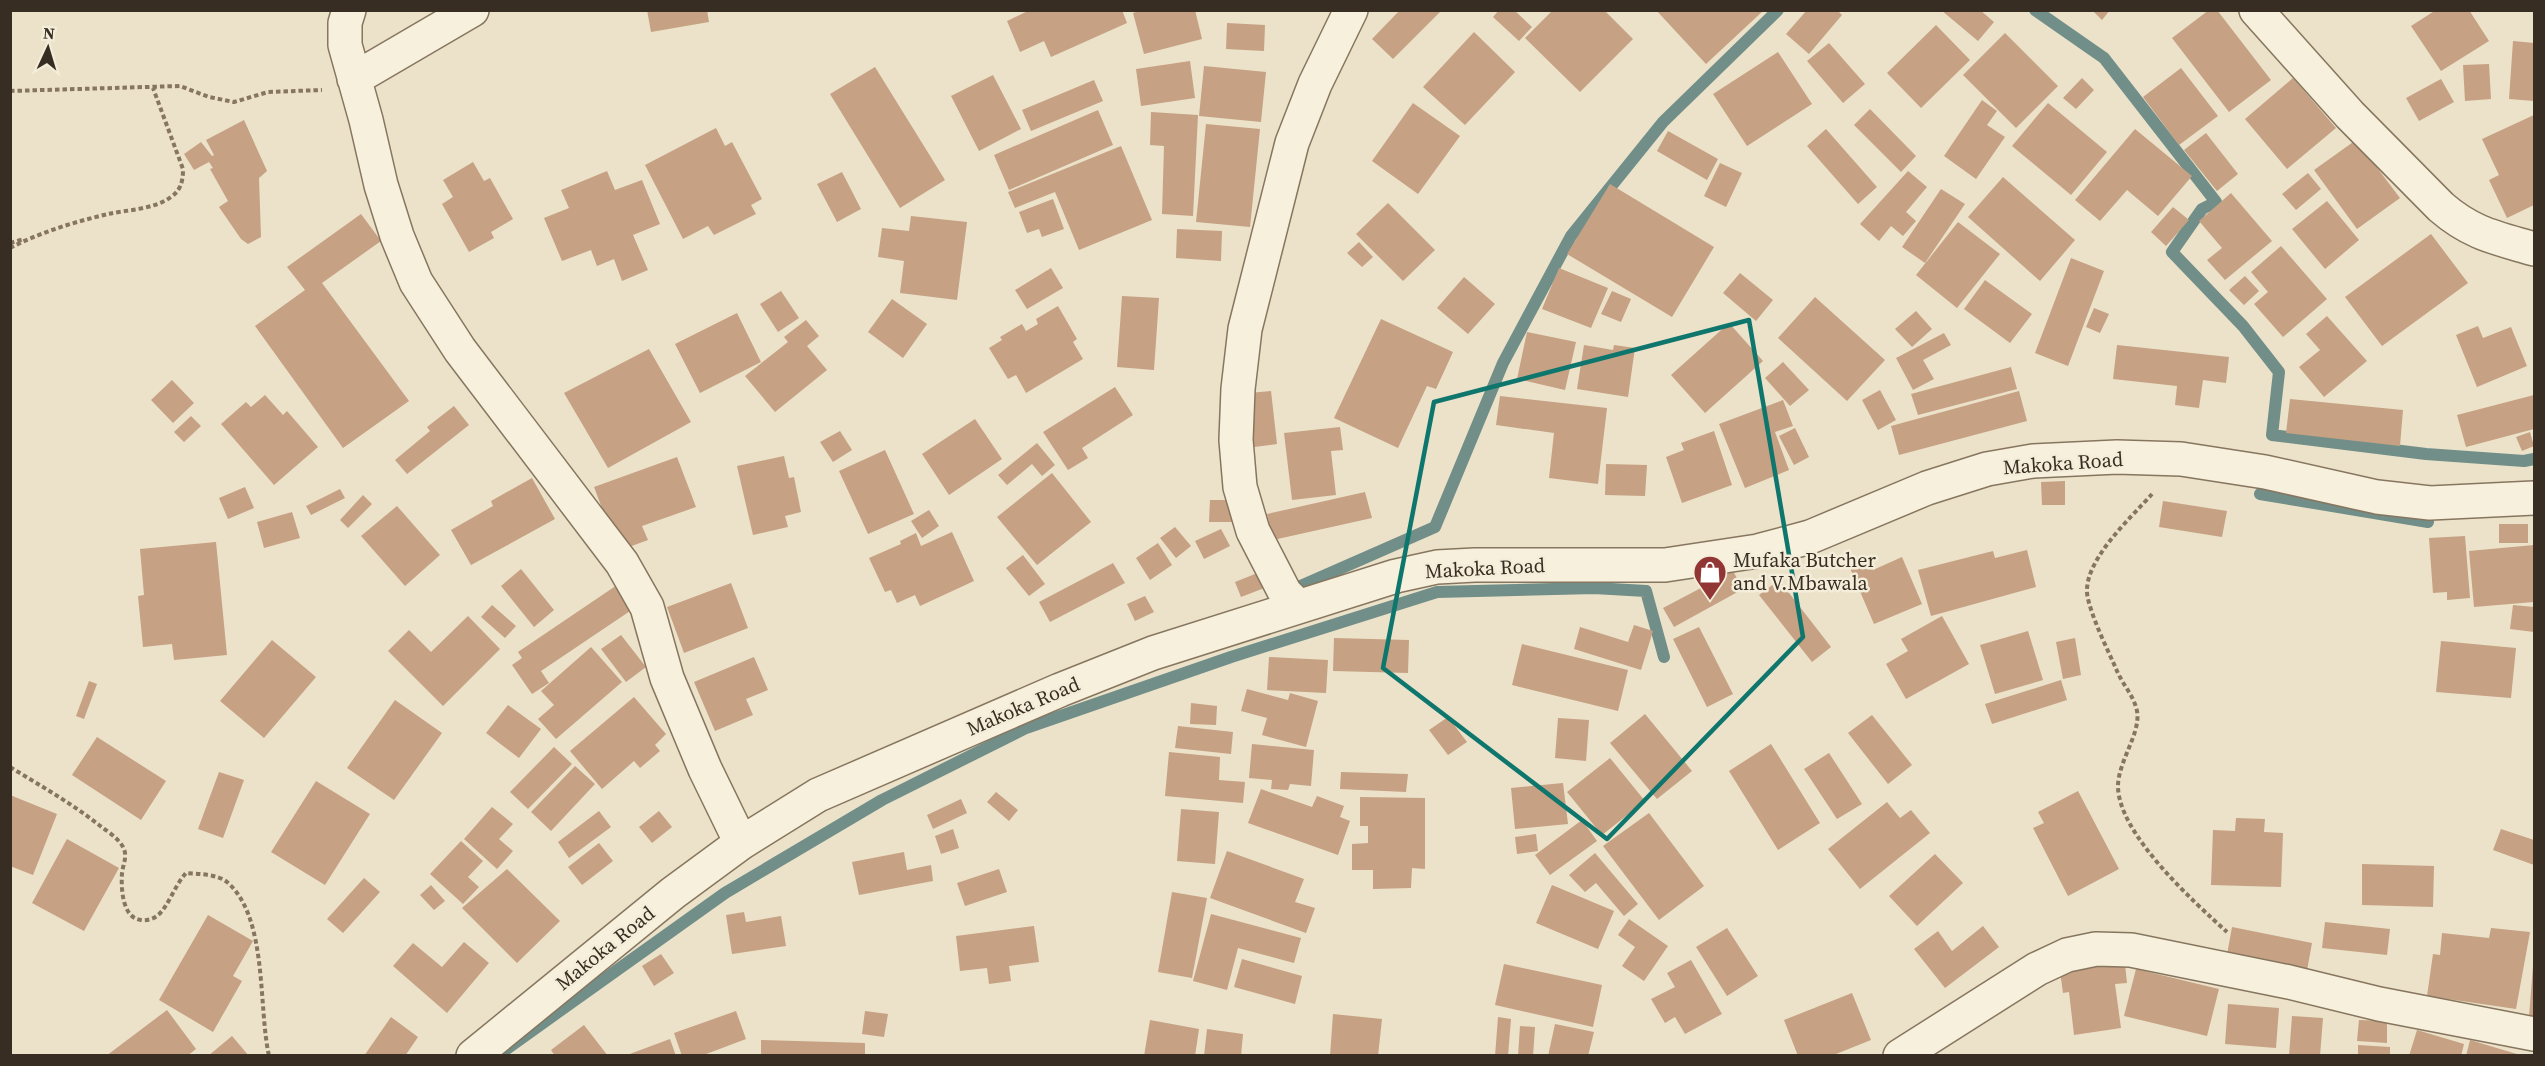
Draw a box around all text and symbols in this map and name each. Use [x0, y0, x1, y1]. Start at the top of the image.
north arrow [18, 18, 78, 78]
text: N [42, 22, 56, 44]
street label: Makoka Road [2002, 445, 2125, 481]
place label: Mufaka Butcher and V.Mbawala [1733, 546, 1876, 597]
street label: Makoka Road [1424, 551, 1546, 585]
shop icon: Mufaka Butcher and V.Mbawala [1692, 554, 1728, 601]
street label: Makoka Road [962, 669, 1084, 742]
street label: Makoka Road [549, 899, 661, 997]

